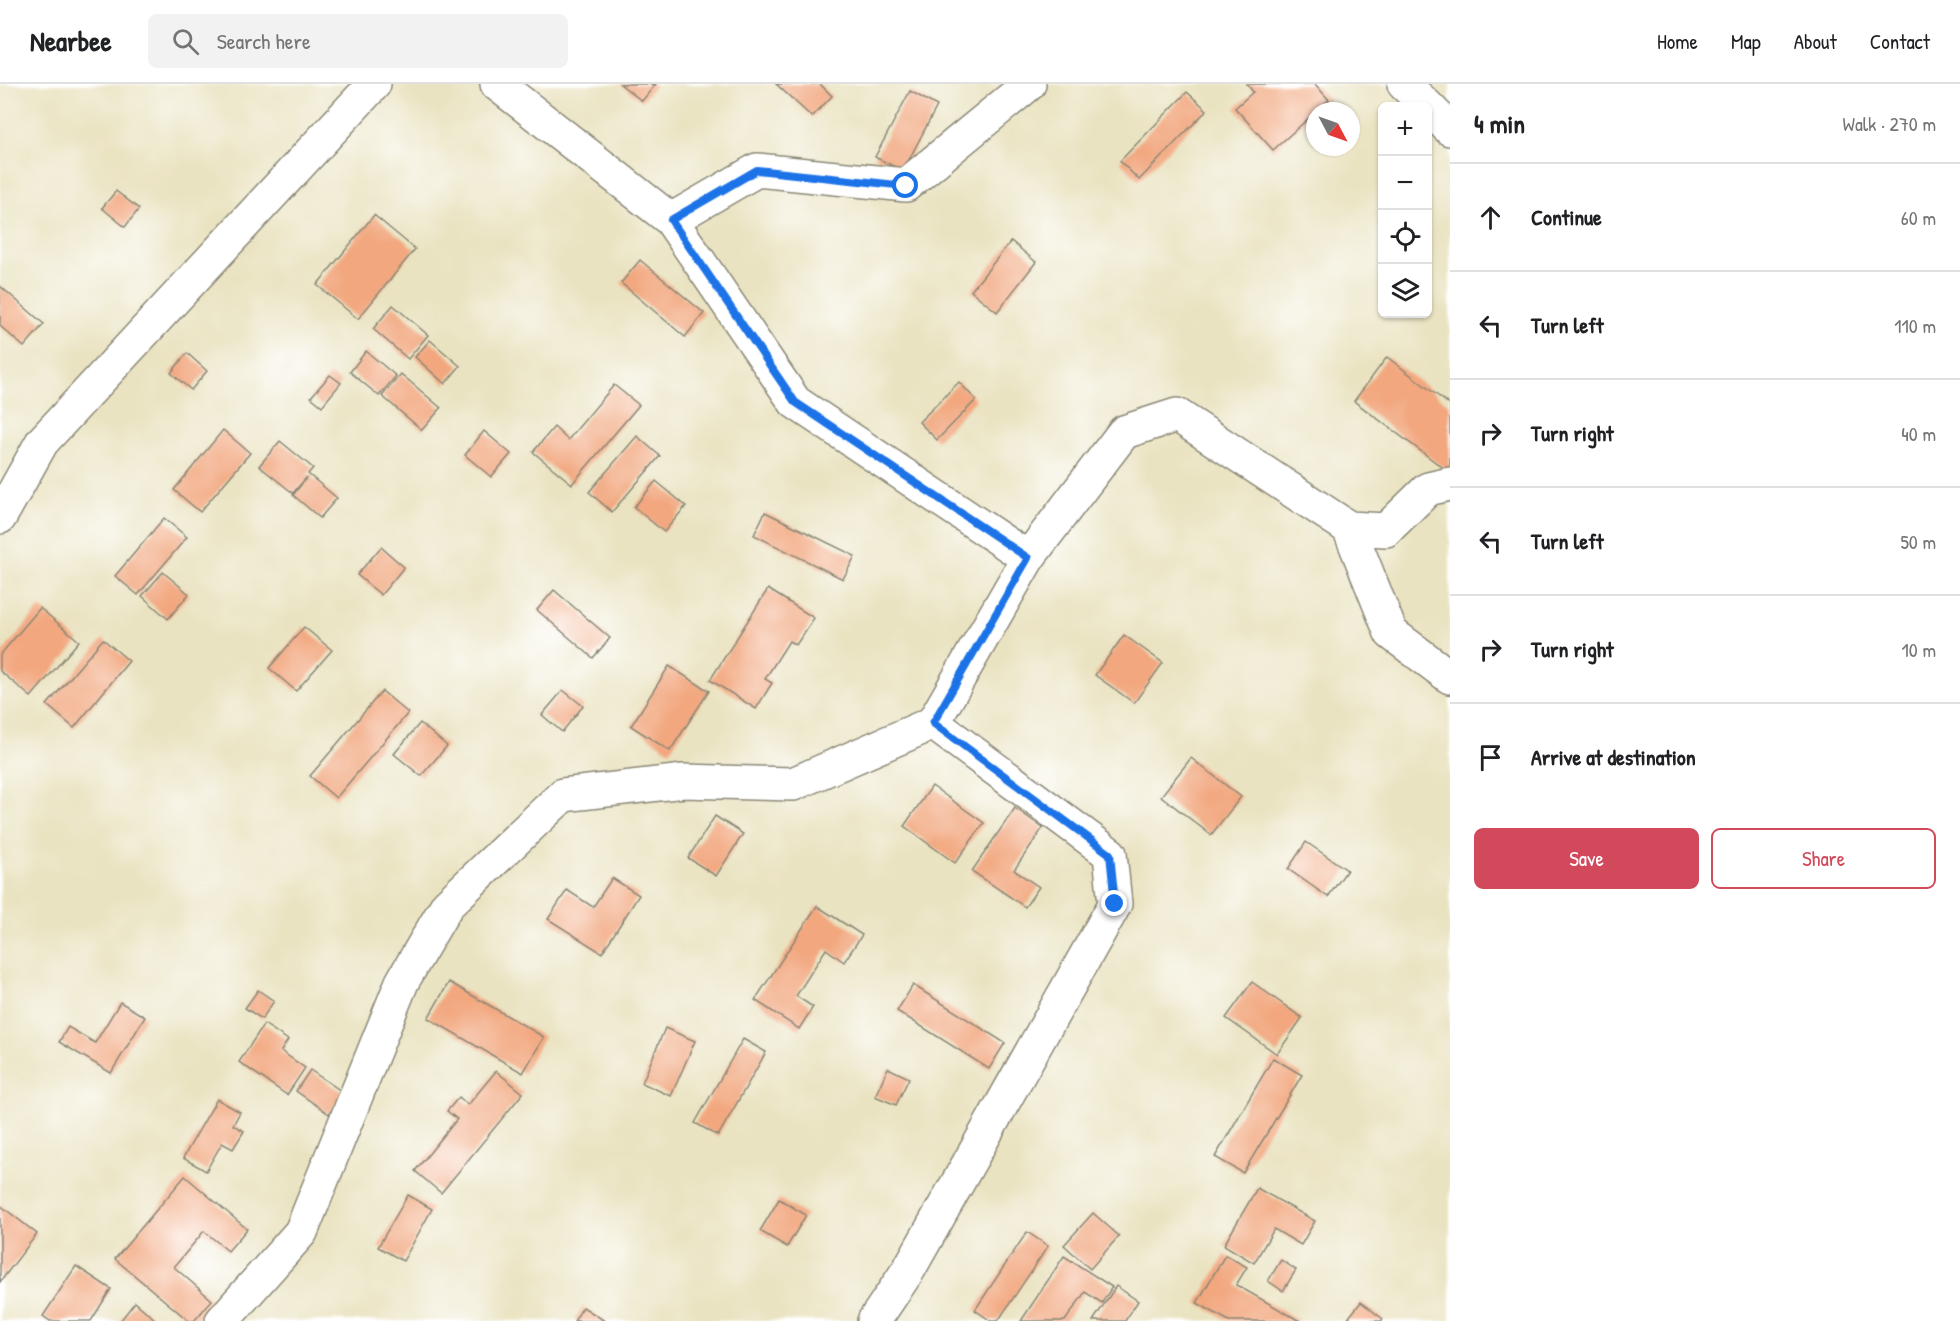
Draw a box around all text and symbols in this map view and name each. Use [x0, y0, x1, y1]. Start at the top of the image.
search box [148, 14, 568, 68]
text: Nearbee [30, 22, 112, 60]
icon: search [169, 25, 202, 58]
text: Search here [217, 26, 311, 56]
text: Home [1657, 27, 1698, 56]
text: Map [1731, 27, 1761, 56]
text: About [1794, 27, 1837, 56]
text: Contact [1870, 27, 1930, 56]
north arrow [1306, 102, 1360, 156]
map controls [1378, 102, 1432, 318]
button: + [1378, 102, 1432, 156]
text: 4 min [1474, 106, 1525, 141]
text: Walk · 270 m [1843, 110, 1936, 137]
button: − [1378, 156, 1432, 210]
route start [892, 172, 918, 198]
icon: ahead [1474, 201, 1507, 234]
text: Continue [1531, 202, 1602, 232]
text: 60 m [1901, 204, 1936, 231]
button: locate [1378, 210, 1432, 264]
button: layers [1378, 264, 1432, 318]
icon: left [1474, 309, 1507, 342]
text: Turn left [1531, 310, 1604, 340]
text: 110 m [1894, 312, 1936, 339]
icon: right [1474, 417, 1507, 450]
text: Turn right [1531, 418, 1614, 448]
text: 40 m [1901, 420, 1936, 447]
icon: left [1474, 525, 1507, 558]
text: Turn left [1531, 526, 1604, 556]
text: 50 m [1900, 528, 1936, 555]
icon: right [1474, 633, 1507, 666]
text: Turn right [1531, 634, 1614, 664]
text: 10 m [1902, 636, 1936, 663]
icon: arrive [1474, 741, 1507, 774]
text: Arrive at destination [1531, 742, 1696, 772]
button: Save [1474, 828, 1699, 889]
button: Share [1711, 828, 1936, 889]
route end [1101, 890, 1127, 916]

